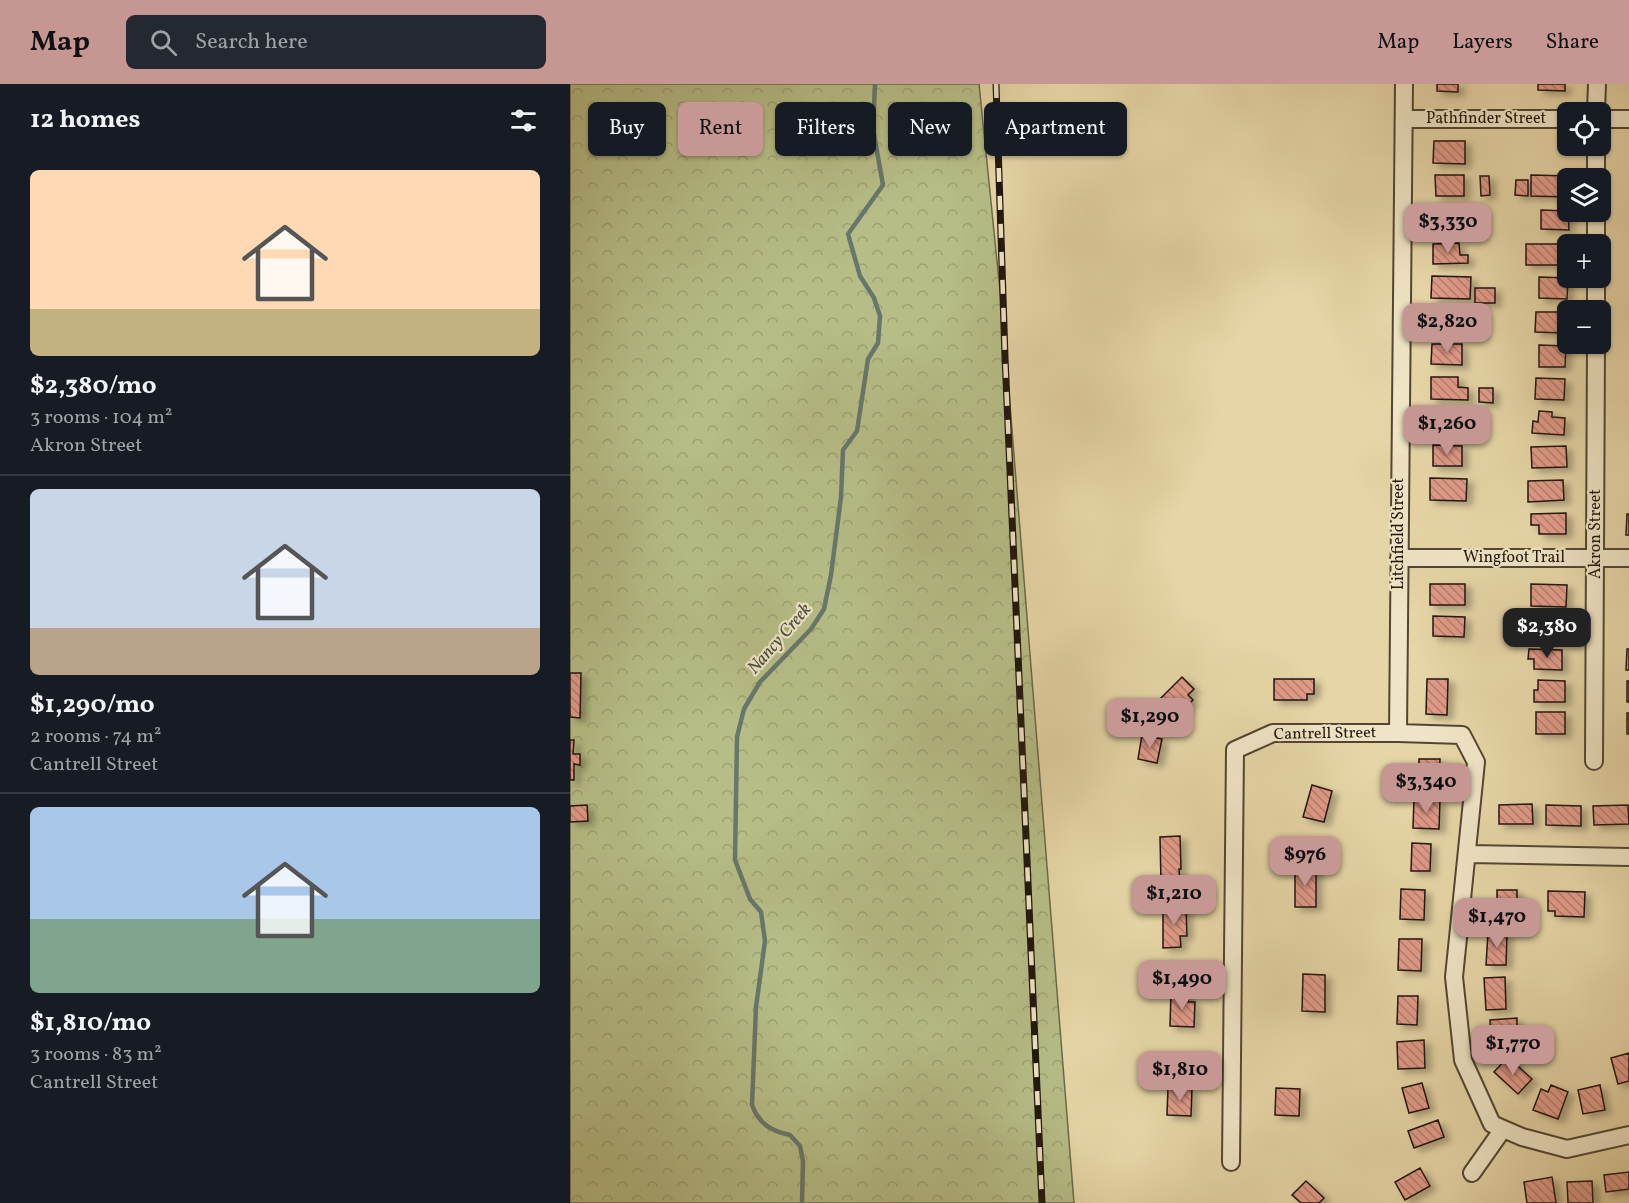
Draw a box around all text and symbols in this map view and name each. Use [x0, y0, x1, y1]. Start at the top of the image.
search box [126, 15, 546, 69]
text: Map [30, 23, 90, 62]
icon: search [147, 26, 180, 59]
text: Search here [195, 27, 308, 58]
text: Map [1377, 28, 1419, 57]
text: Layers [1452, 28, 1513, 57]
text: Share [1546, 28, 1599, 57]
text: 12 homes [30, 102, 141, 138]
chip: Buy [588, 102, 666, 156]
chip: Rent [678, 102, 763, 156]
chip: Filters [775, 102, 876, 156]
chip: New [888, 102, 972, 156]
chip: Apartment [984, 102, 1127, 156]
map controls [1557, 102, 1611, 354]
button: locate [1557, 102, 1611, 156]
icon: filters [507, 104, 540, 137]
street label: Pathfinder Street [1426, 108, 1546, 130]
button: layers [1557, 168, 1611, 222]
pin: $3,330 [1399, 203, 1497, 254]
text: $3,330 [1418, 208, 1478, 236]
icon: home [231, 209, 339, 317]
button: + [1557, 234, 1611, 288]
button: − [1557, 300, 1611, 354]
pin: $2,820 [1398, 303, 1496, 354]
text: $2,820 [1417, 308, 1477, 336]
text: $2,380/mo [30, 368, 157, 404]
text: 3 rooms · 104 m² [30, 404, 172, 432]
pin: $1,260 [1398, 405, 1496, 456]
text: $1,260 [1418, 410, 1476, 438]
text: Akron Street [30, 432, 142, 460]
street label: Litchfield Street [1388, 478, 1410, 590]
street label: Akron Street [1585, 489, 1607, 579]
icon: home [231, 528, 339, 636]
street label: Wingfoot Trail [1463, 547, 1565, 569]
water label: Nancy Creek [742, 598, 818, 680]
pin: $2,380 [1498, 608, 1596, 659]
text: $2,380 [1517, 613, 1577, 641]
text: $1,290/mo [30, 687, 155, 723]
pin: $1,290 [1101, 698, 1199, 749]
text: $1,290 [1121, 703, 1179, 731]
street label: Cantrell Street [1274, 722, 1377, 746]
text: 2 rooms · 74 m² [30, 723, 161, 751]
text: Cantrell Street [30, 751, 158, 779]
pin: $3,340 [1377, 763, 1475, 814]
text: $3,340 [1396, 768, 1457, 796]
pin: $976 [1269, 836, 1341, 887]
text: $976 [1284, 841, 1326, 869]
icon: home [231, 846, 339, 954]
pin: $1,210 [1125, 875, 1223, 926]
text: $1,210 [1146, 880, 1202, 908]
pin: $1,470 [1448, 898, 1546, 949]
text: $1,470 [1468, 903, 1526, 931]
pin: $1,490 [1133, 960, 1231, 1011]
text: $1,490 [1152, 965, 1212, 993]
text: $1,810/mo [30, 1005, 151, 1041]
pin: $1,770 [1464, 1025, 1562, 1076]
text: $1,770 [1485, 1030, 1541, 1058]
text: 3 rooms · 83 m² [30, 1041, 162, 1069]
pin: $1,810 [1131, 1051, 1229, 1102]
text: $1,810 [1152, 1056, 1208, 1084]
text: Cantrell Street [30, 1069, 158, 1097]

